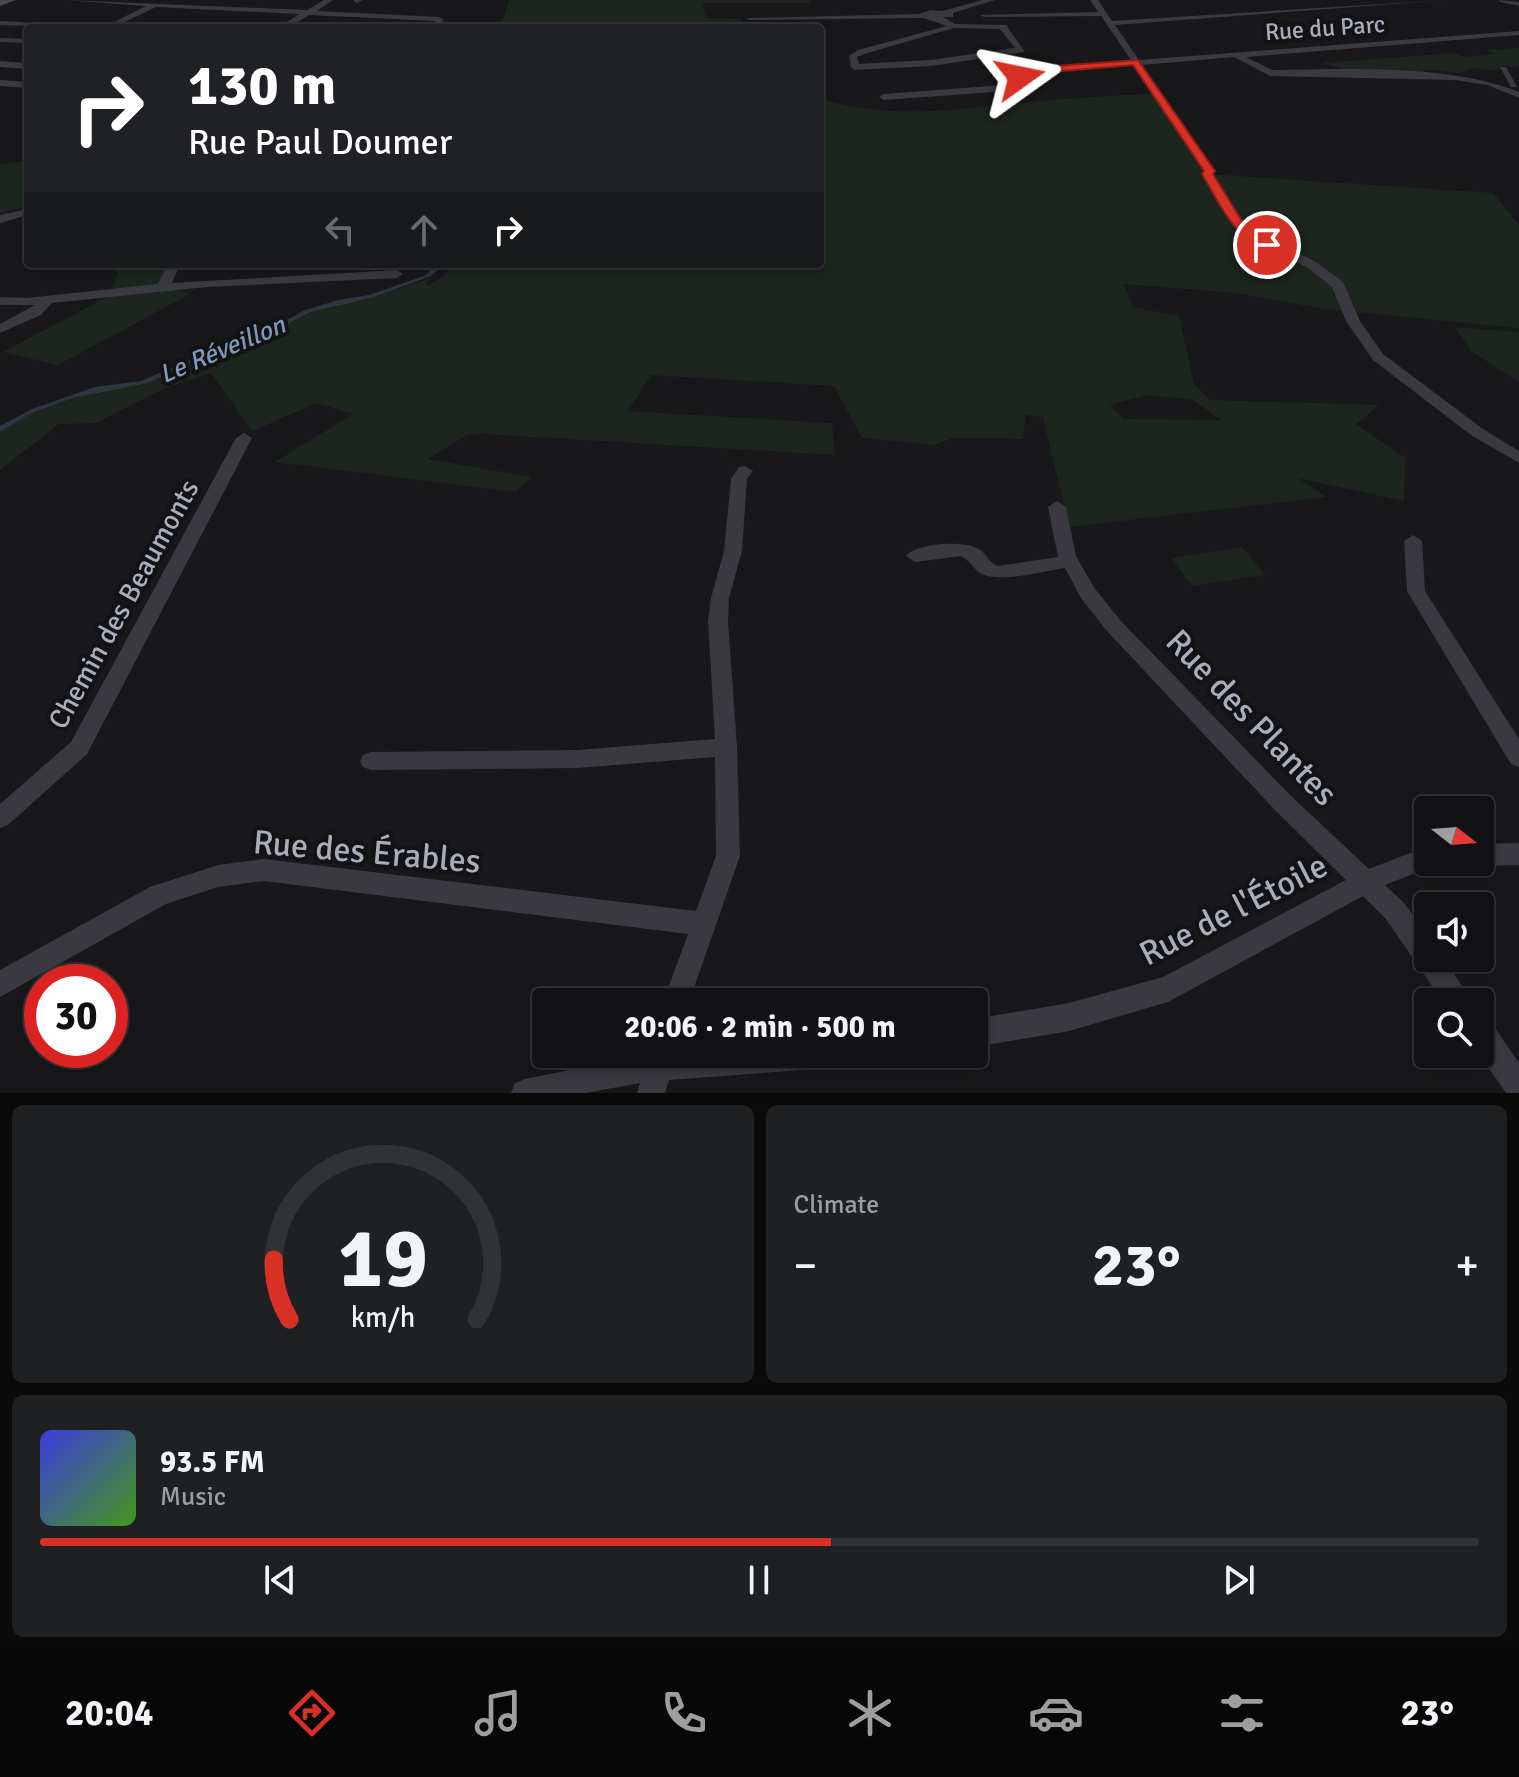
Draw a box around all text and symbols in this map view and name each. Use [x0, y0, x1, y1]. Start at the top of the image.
street label: Rue du Parc [1264, 9, 1386, 47]
position arrow [978, 35, 1062, 119]
text: 130 m [188, 51, 336, 120]
icon: right [56, 56, 160, 160]
text: Rue Paul Doumer [188, 120, 452, 165]
icon: left [318, 208, 362, 252]
icon: ahead [402, 208, 446, 252]
icon: right [486, 208, 530, 252]
pin [1233, 211, 1301, 279]
icon: arrive [1245, 223, 1289, 267]
water label: Le Réveillon [155, 309, 291, 391]
street label: Chemin des Beaumonts [41, 474, 206, 735]
street label: Rue des Plantes [1157, 621, 1346, 815]
north arrow [1414, 796, 1494, 876]
map controls [1414, 796, 1494, 1068]
street label: Rue des Érables [251, 821, 482, 883]
street label: Rue de l'Étoile [1132, 845, 1334, 975]
button: sound [1414, 892, 1494, 972]
speed limit sign: 30 [24, 964, 128, 1068]
button: search [1414, 988, 1494, 1068]
text: 20:06 · 2 min · 500 m [624, 1009, 896, 1046]
text: Climate [794, 1189, 879, 1221]
text: 19 [338, 1208, 428, 1310]
text: 23° [1092, 1229, 1181, 1303]
text: − [794, 1239, 817, 1293]
text: + [1455, 1239, 1479, 1293]
text: km/h [350, 1300, 415, 1335]
text: 93.5 FM [160, 1444, 265, 1481]
text: Music [160, 1481, 226, 1513]
icon: previous [258, 1558, 302, 1602]
icon: pause [737, 1558, 781, 1602]
icon: next [1217, 1558, 1261, 1602]
icon: directions [284, 1685, 340, 1741]
icon: music [470, 1685, 526, 1741]
icon: phone [656, 1685, 712, 1741]
icon: climate [842, 1685, 898, 1741]
icon: car [1028, 1685, 1084, 1741]
icon: filters [1214, 1685, 1270, 1741]
text: 20:04 [65, 1691, 153, 1736]
text: 23° [1401, 1691, 1454, 1736]

